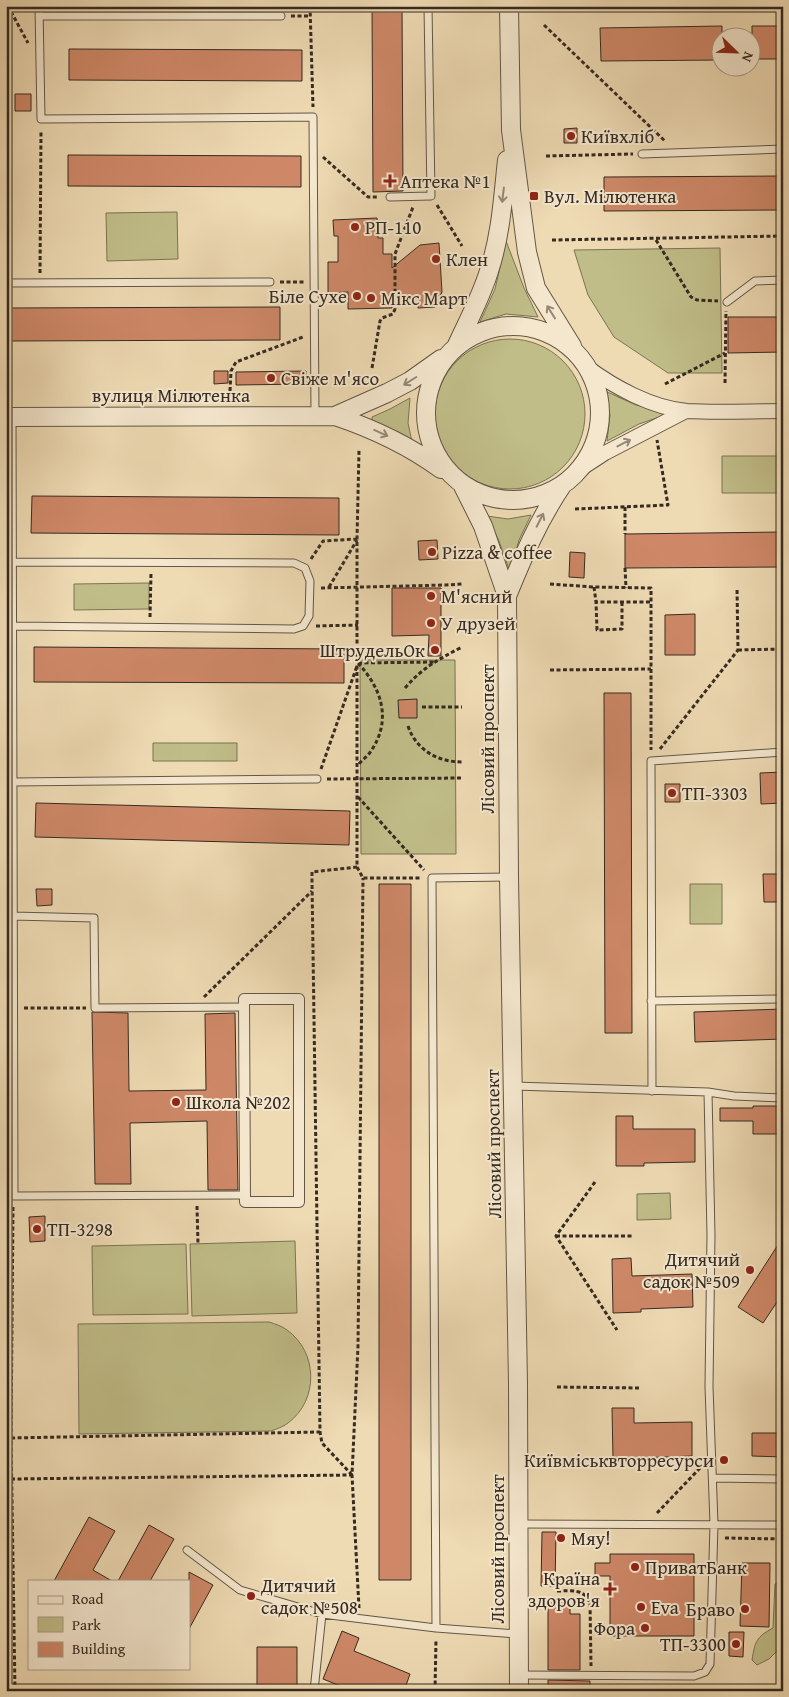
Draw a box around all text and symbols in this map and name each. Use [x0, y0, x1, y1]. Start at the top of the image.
north arrow [712, 28, 762, 78]
text: N [737, 49, 759, 66]
place label: Київхліб [581, 122, 654, 150]
marker: Київхліб [565, 130, 577, 142]
place label: Аптека №1 [400, 167, 491, 195]
marker: Аптека №1 [384, 175, 396, 187]
place label: Вул. Мілютенка [544, 182, 676, 210]
one-way arrow [498, 187, 508, 203]
marker: Вул. Мілютенка [528, 190, 540, 202]
place label: РП-110 [365, 213, 421, 241]
marker: РП-110 [349, 221, 361, 233]
place label: Клен [446, 245, 488, 273]
marker: Клен [430, 253, 442, 265]
place label: Біле Сухе [269, 282, 347, 310]
place label: Мікс Март [381, 284, 468, 312]
marker: Біле Сухе [351, 290, 363, 302]
marker: Мікс Март [365, 292, 377, 304]
one-way arrow [546, 305, 556, 319]
place label: Свіже м'ясо [281, 364, 379, 392]
marker: Свіже м'ясо [265, 372, 277, 384]
one-way arrow [404, 376, 418, 386]
street label: вулиця Мілютенка [92, 381, 250, 409]
one-way arrow [373, 428, 388, 438]
one-way arrow [616, 438, 631, 447]
one-way arrow [535, 512, 545, 527]
place label: Pizza & coffee [442, 538, 553, 566]
marker: Pizza & coffee [426, 546, 438, 558]
place label: М'ясний [441, 582, 512, 610]
marker: М'ясний [425, 590, 437, 602]
place label: У друзей [441, 609, 515, 637]
marker: У друзей [425, 617, 437, 629]
place label: ШтрудельОк [320, 636, 425, 664]
marker: ШтрудельОк [429, 644, 441, 656]
street label: Лісовий проспект [473, 663, 501, 814]
place label: ТП-3303 [682, 779, 748, 807]
marker: ТП-3303 [666, 787, 678, 799]
street label: Лісовий проспект [478, 1068, 508, 1219]
place label: Школа №202 [186, 1088, 291, 1116]
marker: Школа №202 [170, 1096, 182, 1108]
place label: ТП-3298 [47, 1215, 113, 1243]
marker: ТП-3298 [31, 1223, 43, 1235]
place label: Дитячий садок №509 [643, 1245, 740, 1295]
marker: Дитячий садок №509 [744, 1264, 756, 1276]
place label: Київміськвторресурси [524, 1446, 714, 1474]
marker: Київміськвторресурси [718, 1454, 730, 1466]
street label: Лісовий проспект [483, 1473, 511, 1624]
place label: Мяу! [571, 1524, 611, 1552]
marker: Мяу! [555, 1532, 567, 1544]
place label: ПриватБанк [645, 1553, 747, 1581]
marker: ПриватБанк [629, 1561, 641, 1573]
place label: Країна здоров'я [528, 1564, 600, 1614]
place label: Дитячий садок №508 [260, 1571, 358, 1621]
legend [28, 1580, 190, 1670]
marker: Країна здоров'я [604, 1583, 616, 1595]
text: Road [72, 1588, 103, 1609]
marker: Дитячий садок №508 [245, 1590, 257, 1602]
place label: Eva [651, 1593, 679, 1621]
place label: Браво [686, 1595, 735, 1623]
marker: Eva [635, 1601, 647, 1613]
marker: Браво [739, 1603, 751, 1615]
text: Park [72, 1614, 101, 1635]
place label: Фора [594, 1614, 635, 1642]
marker: Фора [639, 1622, 651, 1634]
place label: ТП-3300 [660, 1630, 726, 1658]
text: Building [72, 1638, 126, 1659]
marker: ТП-3300 [730, 1638, 742, 1650]

